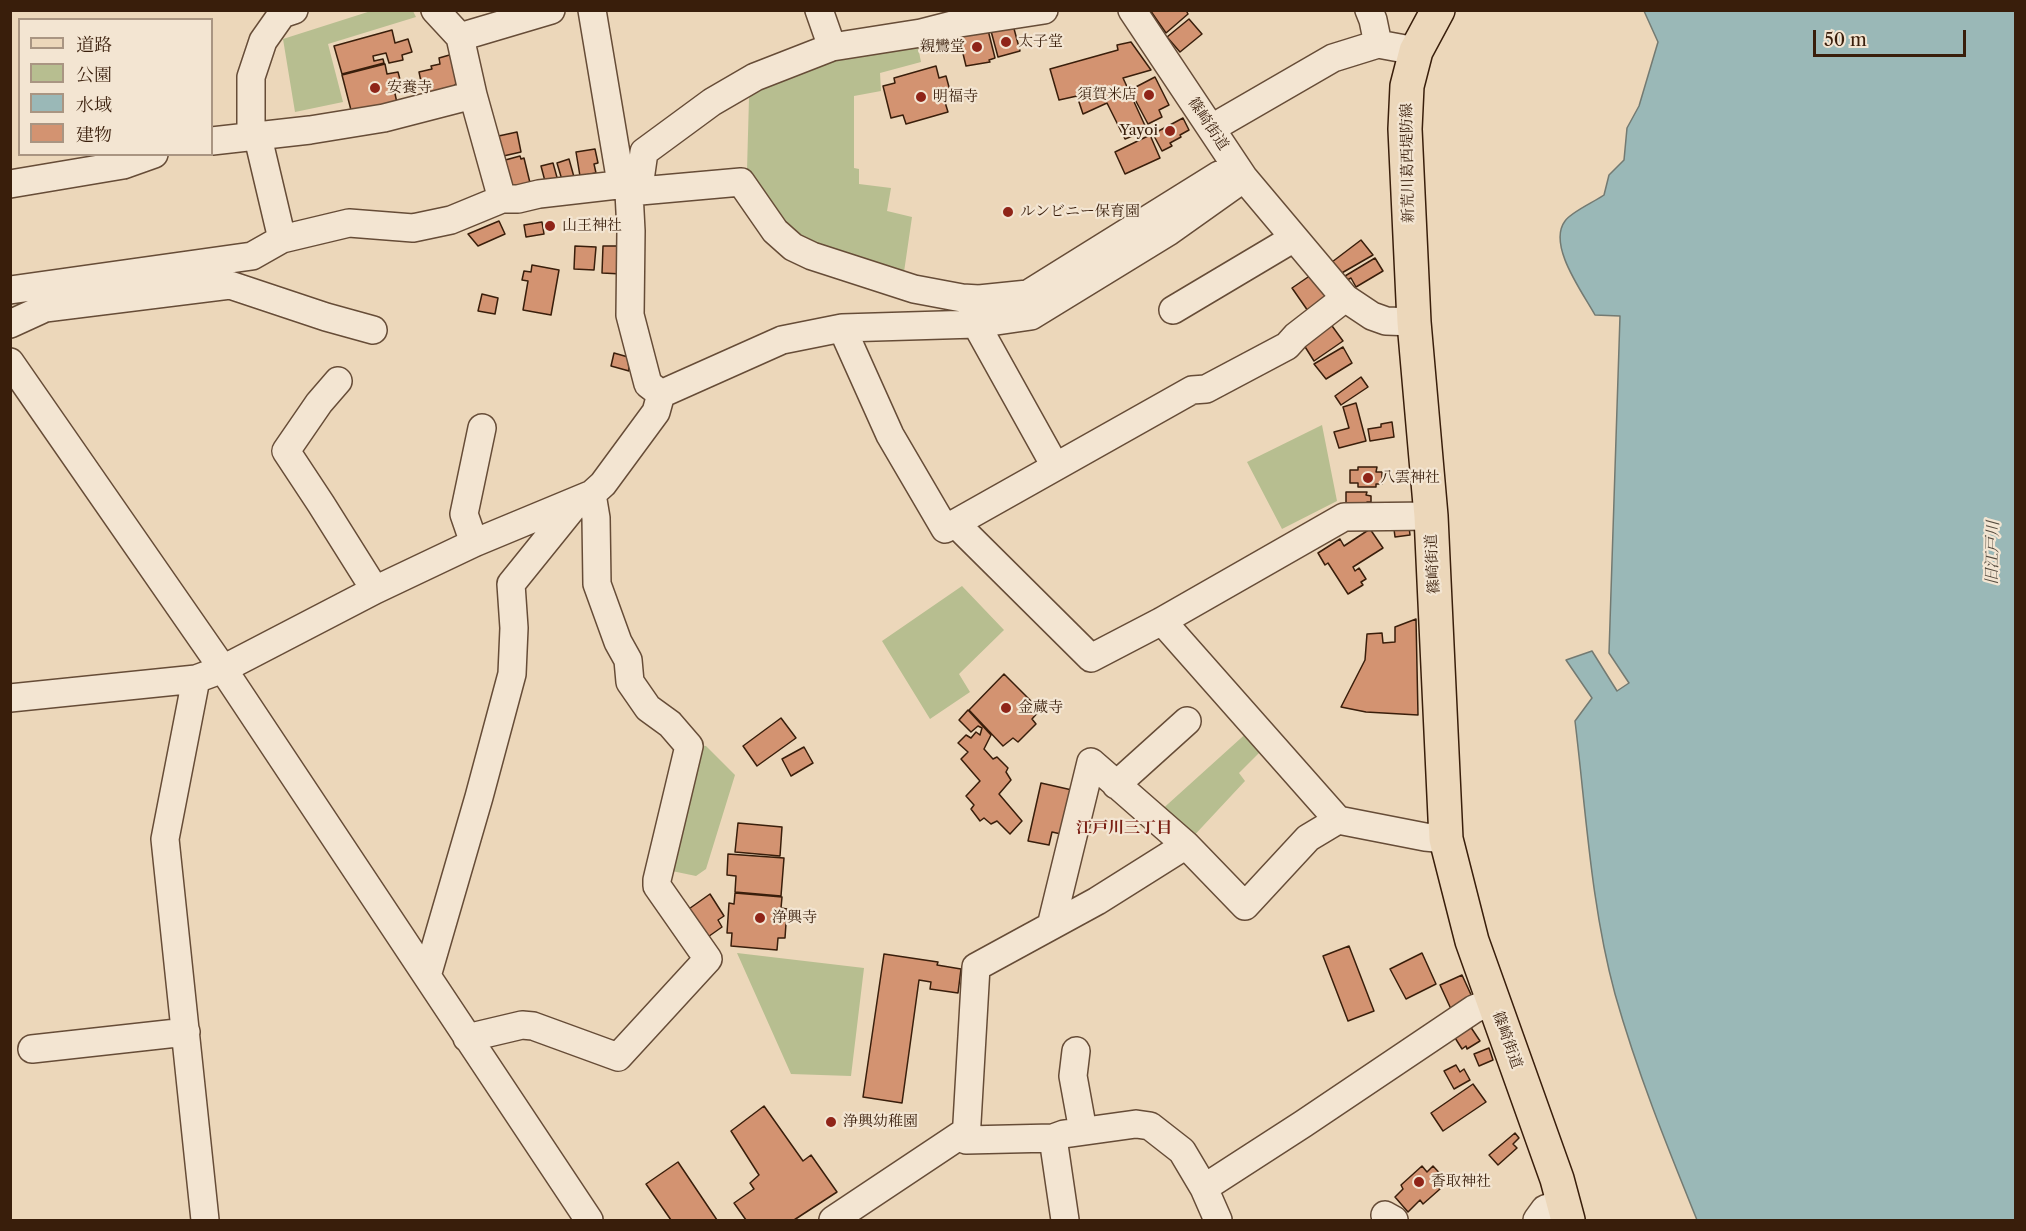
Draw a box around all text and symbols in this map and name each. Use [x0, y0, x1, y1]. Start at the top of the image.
legend [18, 18, 213, 156]
scale bar [1816, 18, 1969, 56]
text: 50 m [1824, 29, 1867, 51]
place label: 太子堂 [1018, 33, 1063, 51]
text: 道路 [76, 34, 112, 56]
marker: 太子堂 [999, 35, 1013, 49]
place label: 親鸞堂 [920, 38, 965, 56]
marker: 親鸞堂 [970, 40, 984, 54]
text: 公園 [76, 64, 112, 86]
place label: 安養寺 [387, 79, 432, 97]
marker: 安養寺 [368, 81, 382, 95]
place label: 須賀米店 [1077, 86, 1137, 104]
place label: 明福寺 [933, 88, 978, 106]
marker: 須賀米店 [1142, 88, 1156, 102]
marker: 明福寺 [914, 90, 928, 104]
text: 水域 [76, 94, 112, 116]
street label: 篠崎街道 [1184, 94, 1232, 154]
street label: 新荒川葛西堤防線 [1398, 103, 1418, 223]
place label: Yayoi [1120, 122, 1158, 140]
text: 建物 [76, 124, 112, 146]
marker: Yayoi [1163, 124, 1177, 138]
place label: ルンビニー保育園 [1020, 203, 1140, 221]
marker: ルンビニー保育園 [1001, 205, 1015, 219]
place label: 山王神社 [562, 217, 622, 235]
marker: 山王神社 [543, 219, 557, 233]
place label: 八雲神社 [1380, 469, 1440, 487]
marker: 八雲神社 [1361, 471, 1375, 485]
water label: 旧江戸川 [1983, 521, 2003, 585]
street label: 篠崎街道 [1422, 534, 1444, 594]
place label: 金蔵寺 [1018, 699, 1063, 717]
marker: 金蔵寺 [999, 701, 1013, 715]
district label: 江戸川三丁目 [1076, 818, 1172, 838]
place label: 浄興寺 [772, 909, 817, 927]
marker: 浄興寺 [753, 911, 767, 925]
street label: 篠崎街道 [1488, 1009, 1526, 1071]
place label: 浄興幼稚園 [843, 1113, 918, 1131]
marker: 浄興幼稚園 [824, 1115, 838, 1129]
place label: 香取神社 [1431, 1173, 1491, 1191]
marker: 香取神社 [1412, 1175, 1426, 1189]

